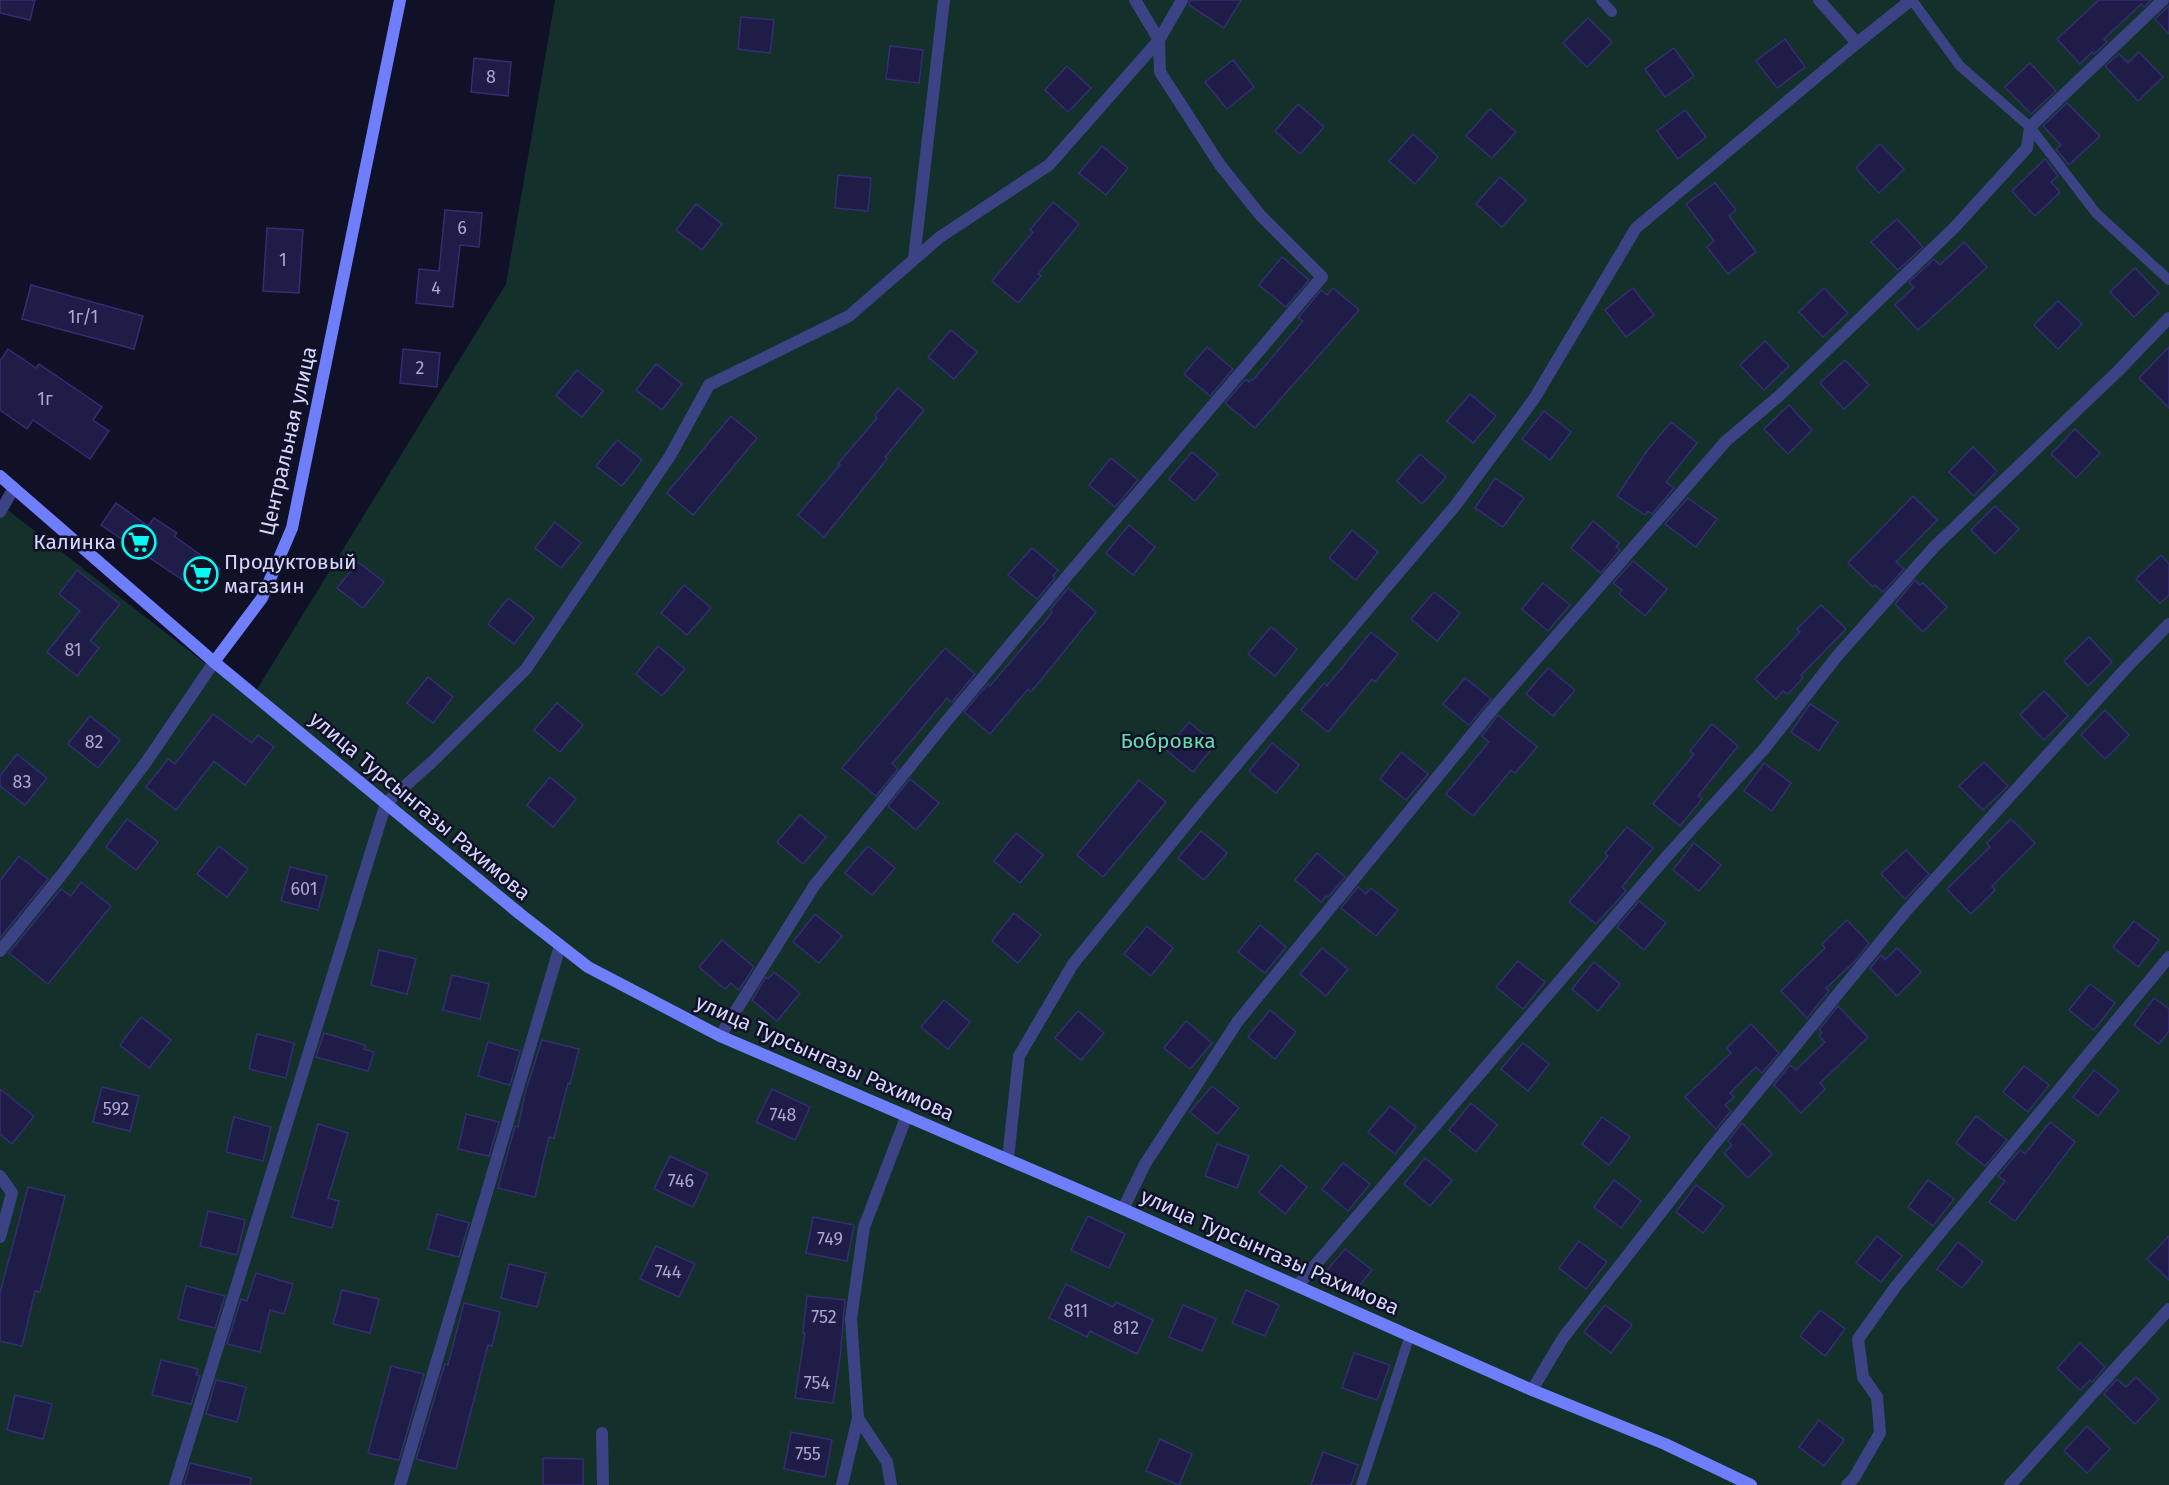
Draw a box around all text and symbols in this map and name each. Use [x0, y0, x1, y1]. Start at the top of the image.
house number: 8 [486, 66, 496, 88]
house number: 6 [457, 217, 467, 239]
house number: 1 [279, 249, 287, 271]
house number: 4 [431, 277, 441, 299]
house number: 1г/1 [68, 306, 98, 328]
street label: Центральная улица [254, 344, 322, 538]
house number: 2 [416, 357, 425, 379]
house number: 1г [37, 388, 53, 410]
supermarket icon: Калинка [121, 524, 157, 560]
place label: Калинка [33, 529, 116, 555]
place label: Продуктовый магазин [224, 549, 357, 599]
supermarket icon: Продуктовый магазин [183, 556, 219, 592]
house number: 81 [64, 639, 82, 661]
street label: улица Турсынгазы Рахимова [304, 706, 536, 906]
park label: Бобровка [1120, 728, 1216, 754]
house number: 82 [85, 731, 103, 753]
house number: 83 [13, 771, 31, 793]
house number: 601 [291, 878, 317, 900]
street label: улица Турсынгазы Рахимова [692, 989, 958, 1127]
house number: 592 [103, 1098, 129, 1120]
house number: 748 [770, 1104, 796, 1126]
house number: 746 [668, 1170, 694, 1192]
street label: улица Турсынгазы Рахимова [1137, 1183, 1403, 1321]
house number: 749 [817, 1228, 843, 1250]
house number: 744 [655, 1261, 682, 1283]
house number: 811 [1064, 1300, 1088, 1322]
house number: 752 [811, 1306, 837, 1328]
house number: 812 [1113, 1317, 1139, 1339]
house number: 754 [804, 1372, 831, 1394]
house number: 755 [795, 1443, 821, 1465]

